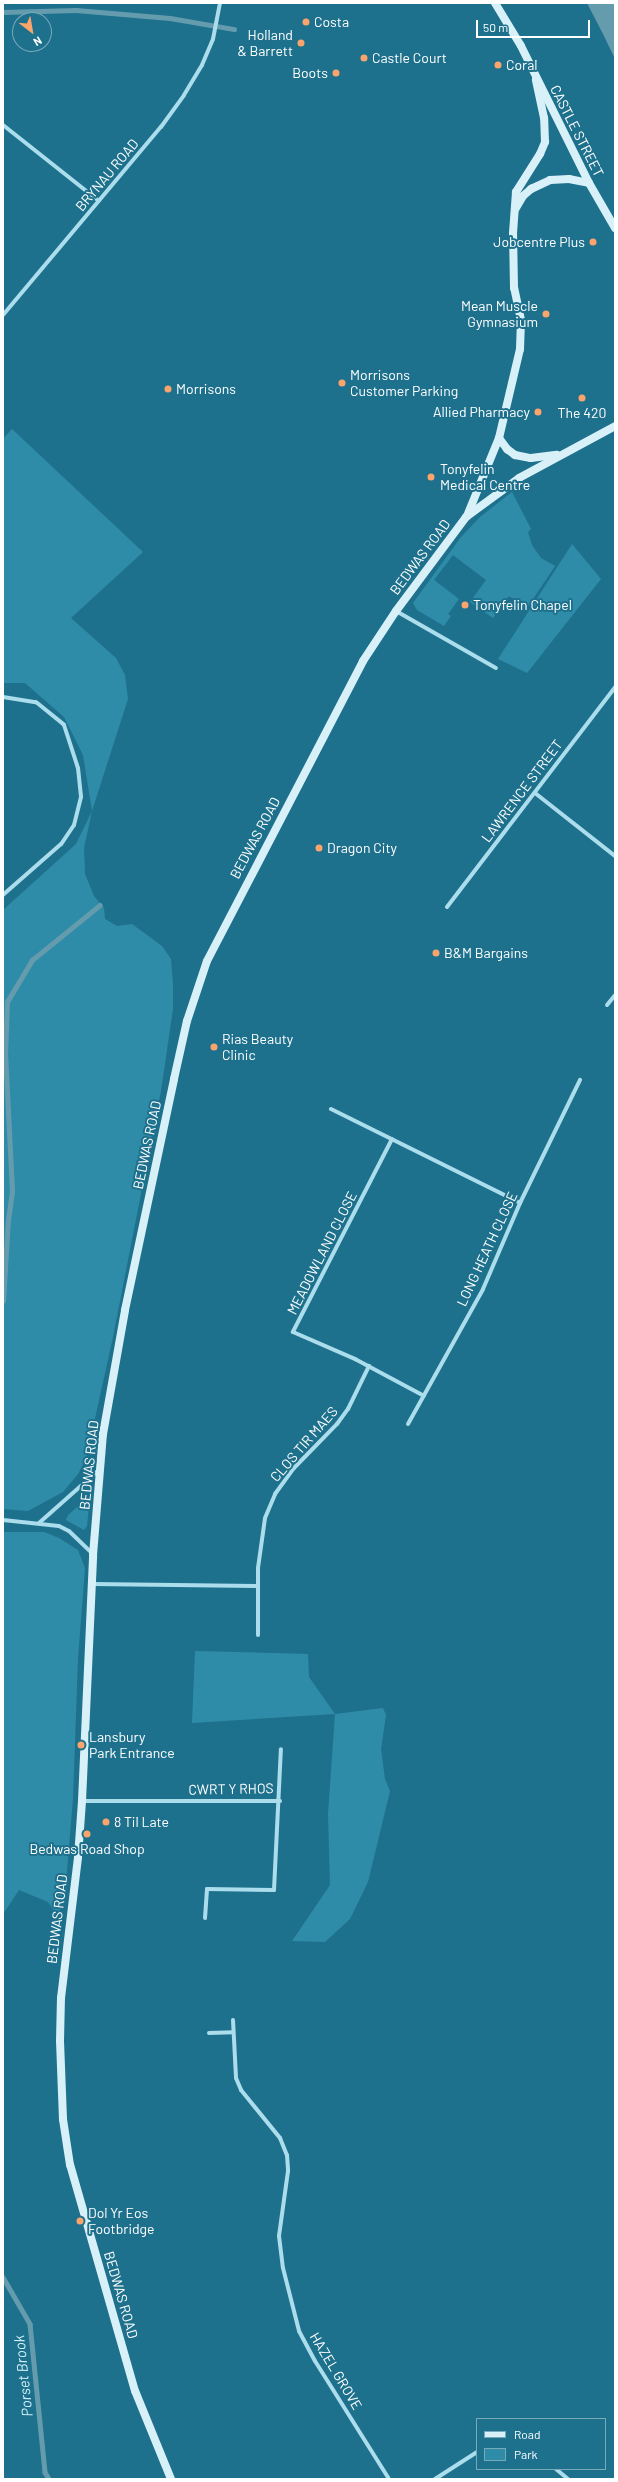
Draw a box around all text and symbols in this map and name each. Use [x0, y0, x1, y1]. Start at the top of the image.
north arrow [12, 12, 52, 52]
scale bar [478, 12, 592, 38]
place label: Costa [314, 14, 349, 30]
marker: Costa [301, 17, 311, 27]
text: 50 m [483, 20, 508, 34]
place label: Holland & Barrett [237, 27, 293, 60]
text: N [31, 34, 44, 49]
marker: Holland & Barrett [296, 38, 306, 48]
place label: Castle Court [372, 50, 447, 66]
marker: Castle Court [359, 53, 369, 63]
place label: Coral [506, 57, 538, 73]
marker: Coral [493, 60, 503, 70]
place label: Boots [292, 65, 328, 81]
marker: Boots [331, 68, 341, 78]
street label: CASTLE STREET [547, 82, 607, 180]
street label: BRYNAU ROAD [72, 135, 142, 215]
place label: Jobcentre Plus [493, 234, 585, 250]
marker: Jobcentre Plus [588, 237, 598, 247]
place label: Mean Muscle Gymnasium [461, 298, 538, 330]
marker: Mean Muscle Gymnasium [541, 309, 551, 319]
place label: Morrisons Customer Parking [350, 367, 458, 400]
marker: Morrisons Customer Parking [337, 378, 347, 388]
place label: Morrisons [176, 381, 236, 397]
marker: Morrisons [163, 384, 173, 394]
marker: The 420 [577, 393, 587, 403]
place label: Allied Pharmacy [433, 404, 530, 420]
place label: The 420 [558, 405, 606, 421]
marker: Allied Pharmacy [533, 407, 543, 417]
place label: Tonyfelin Medical Centre [440, 461, 530, 494]
marker: Tonyfelin Medical Centre [425, 471, 437, 483]
street label: BEDWAS ROAD [386, 516, 454, 598]
place label: Tonyfelin Chapel [473, 597, 572, 613]
marker: Tonyfelin Chapel [460, 600, 470, 610]
street label: LAWRENCE STREET [478, 736, 566, 846]
street label: BEDWAS ROAD [226, 794, 284, 882]
place label: Dragon City [327, 840, 397, 856]
marker: Dragon City [314, 843, 324, 853]
place label: B&M Bargains [444, 945, 528, 961]
marker: B&M Bargains [431, 948, 441, 958]
place label: Rias Beauty Clinic [222, 1031, 293, 1064]
marker: Rias Beauty Clinic [209, 1042, 219, 1052]
street label: BEDWAS ROAD [129, 1099, 165, 1191]
street label: MEADOWLAND CLOSE [284, 1189, 360, 1317]
street label: LONG HEATH CLOSE [453, 1189, 521, 1309]
street label: CLOS TIR MAES [267, 1403, 341, 1485]
street label: BEDWAS ROAD [76, 1419, 102, 1511]
place label: Lansbury Park Entrance [89, 1729, 175, 1762]
marker: Lansbury Park Entrance [76, 1740, 86, 1750]
street label: CWRT Y RHOS [188, 1780, 274, 1798]
place label: 8 Til Late [114, 1814, 169, 1830]
marker: 8 Til Late [101, 1817, 111, 1827]
marker: Bedwas Road Shop [82, 1829, 92, 1839]
place label: Bedwas Road Shop [29, 1841, 145, 1857]
street label: BEDWAS ROAD [43, 1873, 71, 1965]
place label: Dol Yr Eos Footbridge [88, 2205, 155, 2238]
marker: Dol Yr Eos Footbridge [75, 2216, 85, 2226]
street label: BEDWAS ROAD [101, 2249, 141, 2341]
street label: HAZEL GROVE [306, 2329, 366, 2413]
water label: Porset Brook [10, 2334, 36, 2418]
legend [476, 2418, 606, 2470]
text: Road [514, 2427, 541, 2441]
text: Park [514, 2447, 538, 2461]

